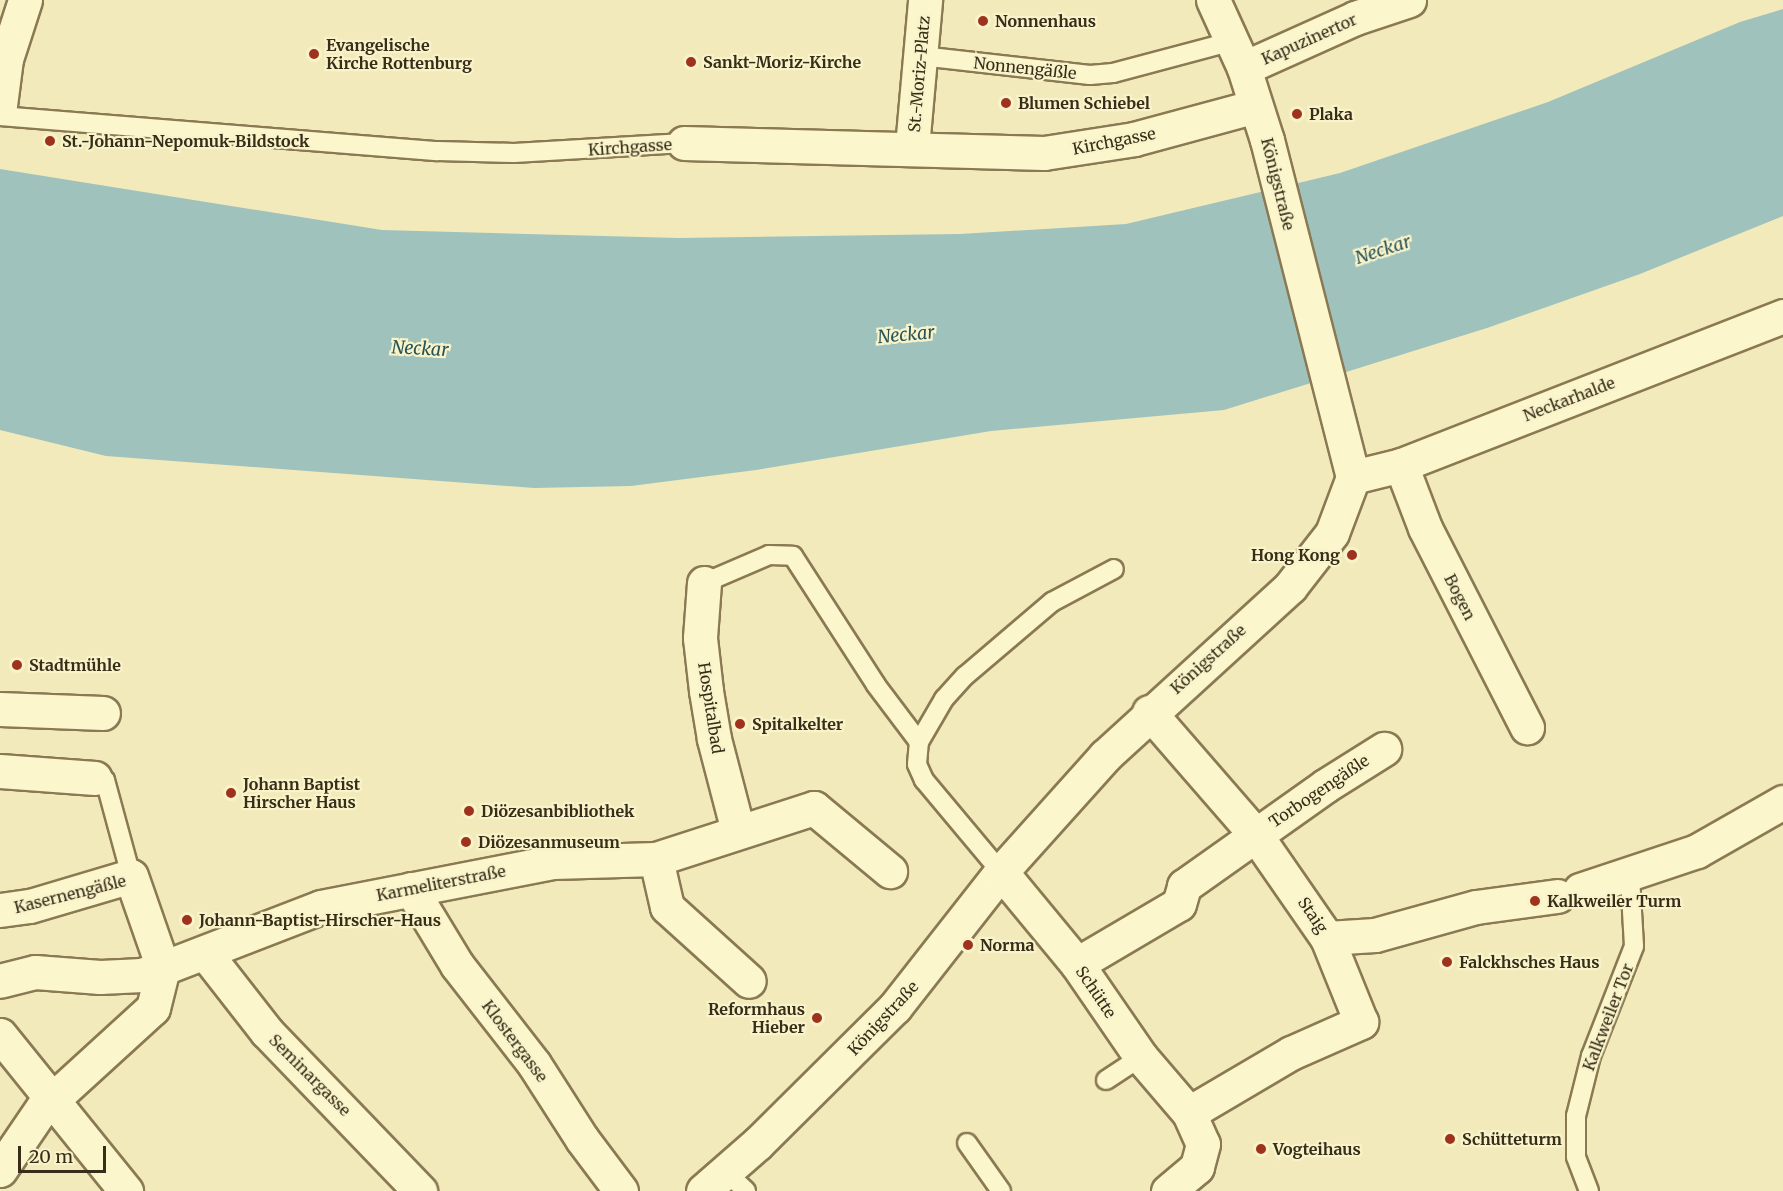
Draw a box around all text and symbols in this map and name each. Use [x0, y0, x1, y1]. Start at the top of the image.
street label: Kapuzinertor [1258, 9, 1360, 69]
place label: Nonnenhaus [995, 11, 1096, 31]
marker: Nonnenhaus [976, 14, 990, 28]
street label: St.-Moriz-Platz [904, 15, 934, 133]
place label: Evangelische Kirche Rottenburg [326, 35, 472, 73]
marker: Evangelische Kirche Rottenburg [307, 47, 321, 61]
place label: Sankt-Moriz-Kirche [703, 52, 861, 72]
street label: Nonnengäßle [973, 53, 1077, 83]
marker: Sankt-Moriz-Kirche [684, 55, 698, 69]
place label: Blumen Schiebel [1018, 93, 1150, 113]
marker: Blumen Schiebel [999, 96, 1013, 110]
place label: Plaka [1309, 104, 1353, 124]
marker: Plaka [1290, 107, 1304, 121]
street label: Kirchgasse [1071, 124, 1157, 158]
place label: St.-Johann-Nepomuk-Bildstock [62, 131, 309, 151]
marker: St.-Johann-Nepomuk-Bildstock [43, 134, 57, 148]
street label: Kirchgasse [587, 134, 673, 160]
street label: Königstraße [1257, 136, 1299, 232]
water label: Neckar [1352, 231, 1414, 269]
water label: Neckar [877, 322, 935, 348]
water label: Neckar [391, 337, 449, 361]
street label: Neckarhalde [1520, 373, 1618, 425]
place label: Hong Kong [1251, 545, 1340, 565]
marker: Hong Kong [1345, 548, 1359, 562]
street label: Bogen [1440, 571, 1480, 623]
street label: Königstraße [1166, 620, 1250, 698]
place label: Stadtmühle [29, 655, 121, 675]
marker: Stadtmühle [10, 658, 24, 672]
street label: Hospitalbad [694, 661, 728, 755]
place label: Spitalkelter [752, 714, 843, 734]
marker: Spitalkelter [733, 717, 747, 731]
street label: Torbogengäßle [1265, 751, 1373, 831]
place label: Johann Baptist Hirscher Haus [243, 774, 360, 812]
marker: Johann Baptist Hirscher Haus [224, 786, 238, 800]
place label: Diözesanbibliothek [481, 801, 634, 821]
marker: Diözesanbibliothek [462, 804, 476, 818]
place label: Diözesanmuseum [478, 832, 620, 852]
marker: Diözesanmuseum [459, 835, 473, 849]
street label: Karmeliterstraße [375, 861, 507, 905]
street label: Kasernengäßle [12, 871, 128, 917]
place label: Kalkweiler Turm [1547, 891, 1681, 911]
street label: Staig [1294, 893, 1332, 937]
marker: Kalkweiler Turm [1528, 894, 1542, 908]
place label: Johann-Baptist-Hirscher-Haus [199, 910, 441, 930]
marker: Johann-Baptist-Hirscher-Haus [180, 913, 194, 927]
place label: Norma [980, 935, 1034, 955]
marker: Norma [961, 938, 975, 952]
place label: Falckhsches Haus [1459, 952, 1600, 972]
marker: Falckhsches Haus [1440, 955, 1454, 969]
street label: Kalkweiler Tor [1579, 961, 1637, 1073]
street label: Schütte [1072, 962, 1120, 1022]
street label: Königstraße [844, 977, 922, 1059]
street label: Klostergasse [478, 996, 552, 1086]
place label: Reformhaus Hieber [708, 999, 805, 1037]
marker: Reformhaus Hieber [810, 1011, 824, 1025]
street label: Seminargasse [265, 1030, 355, 1120]
place label: Schütteturm [1462, 1129, 1562, 1149]
marker: Schütteturm [1443, 1132, 1457, 1146]
scale bar [21, 1134, 110, 1172]
place label: Vogteihaus [1273, 1139, 1361, 1159]
marker: Vogteihaus [1254, 1142, 1268, 1156]
text: 20 m [29, 1145, 73, 1168]

